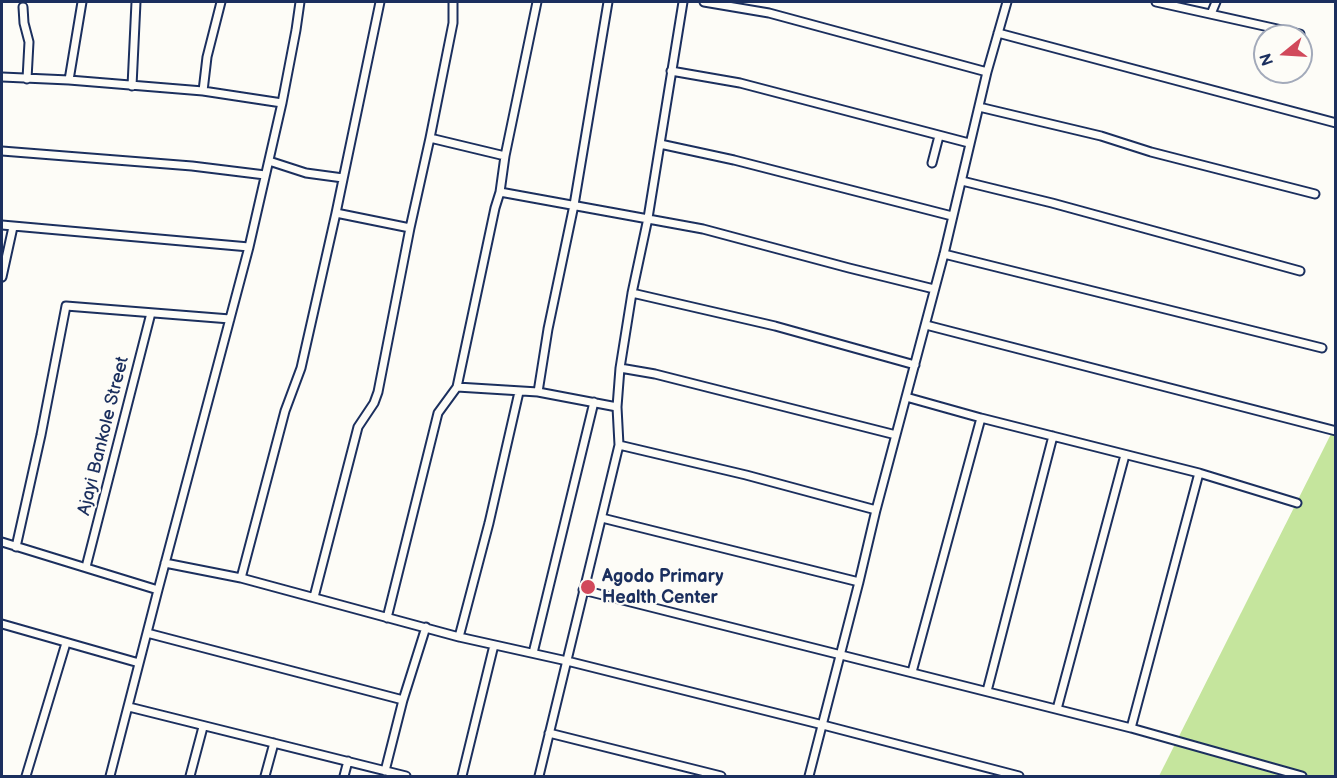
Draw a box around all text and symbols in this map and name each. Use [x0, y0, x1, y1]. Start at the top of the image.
north arrow [1253, 24, 1313, 84]
text: N [1256, 50, 1278, 68]
street label: Ajayi Bankole Street [74, 354, 134, 518]
place label: Agodo Primary Health Center [602, 566, 723, 608]
marker: Agodo Primary Health Center [579, 578, 597, 596]

